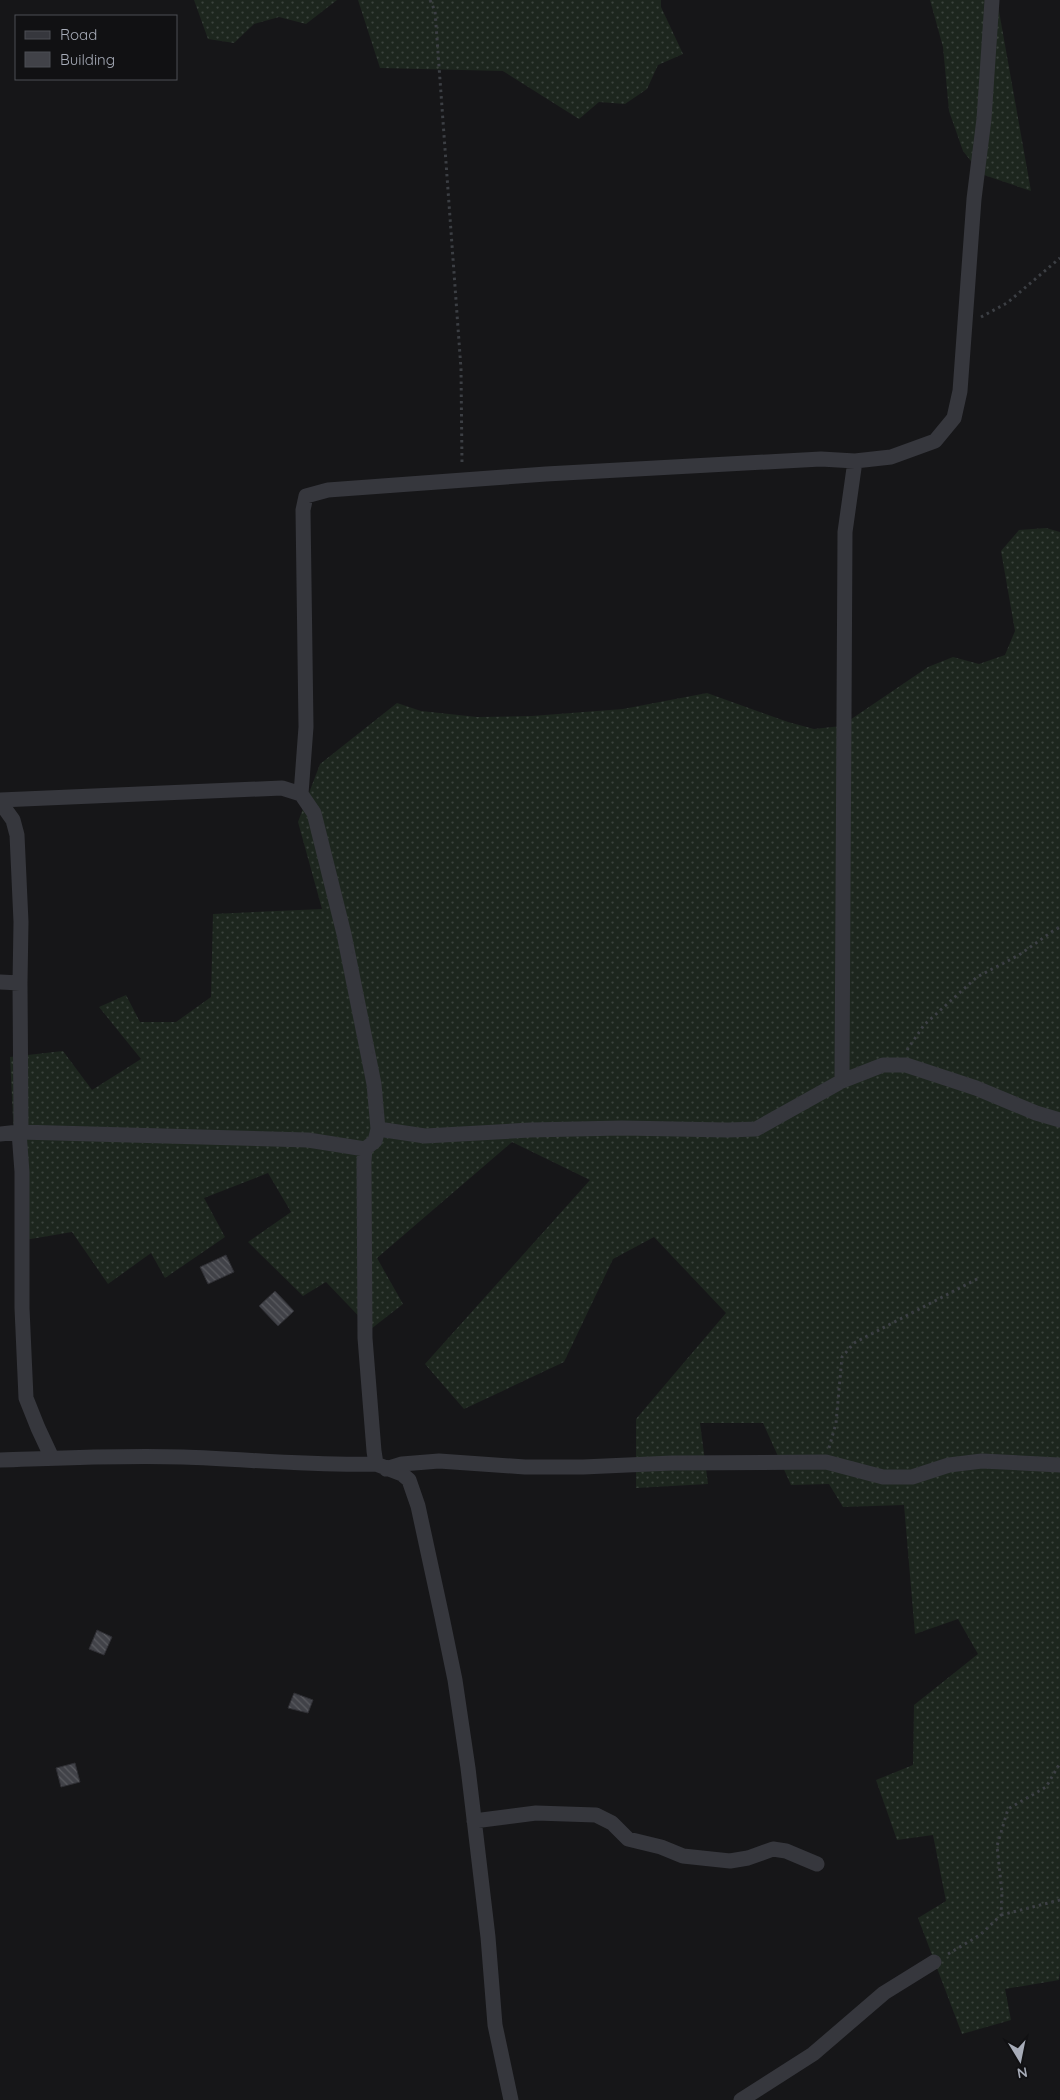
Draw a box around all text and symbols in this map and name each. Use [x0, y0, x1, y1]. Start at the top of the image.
legend [15, 15, 178, 80]
text: Road [60, 25, 97, 44]
text: Building [60, 50, 115, 69]
north arrow [995, 2035, 1045, 2085]
text: N [1016, 2063, 1029, 2083]

